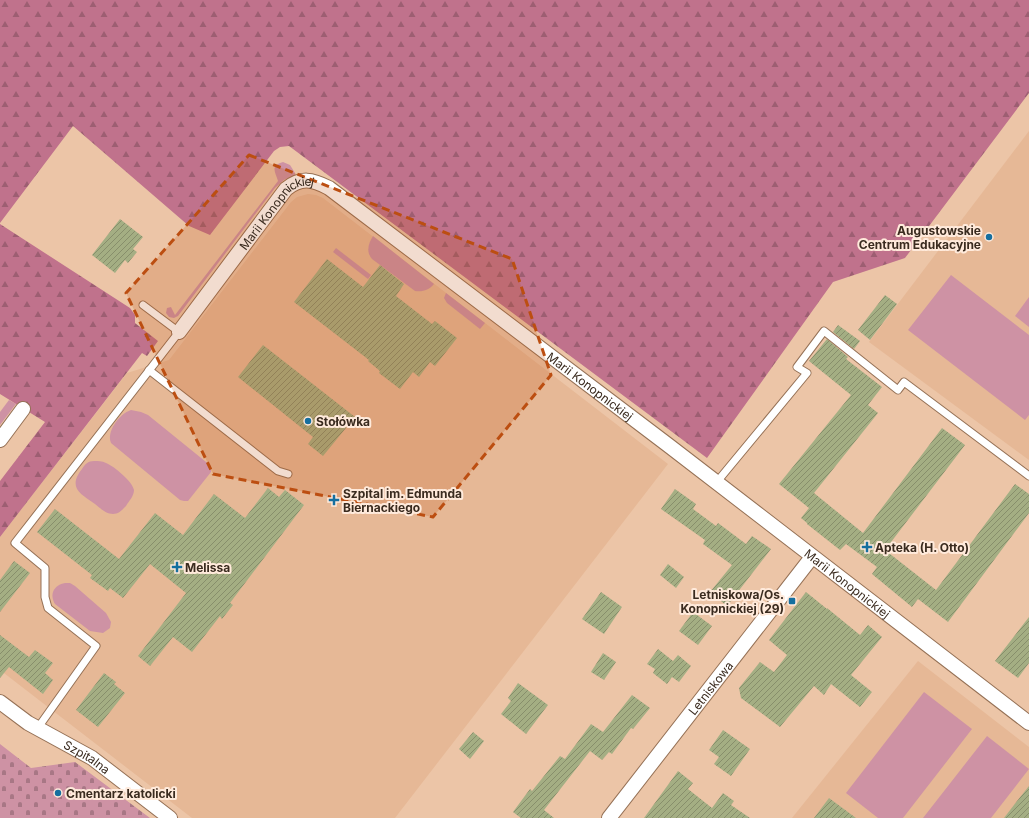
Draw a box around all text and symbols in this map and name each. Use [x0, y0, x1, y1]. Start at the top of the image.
street label: Marii Konopnickiej [236, 173, 316, 253]
place label: Augustowskie Centrum Edukacyjne [859, 223, 981, 252]
marker: Augustowskie Centrum Edukacyjne [984, 232, 994, 242]
street label: Marii Konopnickiej [544, 349, 636, 424]
place label: Stołówka [316, 414, 370, 429]
marker: Stołówka [303, 416, 313, 426]
place label: Szpital im. Edmunda Biernackiego [343, 486, 462, 515]
marker: Szpital im. Edmunda Biernackiego [328, 494, 340, 506]
place label: Apteka (H. Otto) [875, 540, 969, 555]
marker: Apteka (H. Otto) [862, 542, 872, 552]
street label: Marii Konopnickiej [802, 545, 893, 621]
place label: Melissa [185, 560, 230, 575]
marker: Melissa [172, 562, 182, 572]
place label: Letniskowa/Os. Konopnickiej (29) [680, 587, 784, 616]
marker: Letniskowa/Os. Konopnickiej (29) [787, 596, 797, 606]
street label: Letniskowa [685, 658, 736, 718]
street label: Szpitalna [61, 737, 113, 777]
place label: Cmentarz katolicki [66, 786, 176, 801]
marker: Cmentarz katolicki [53, 788, 63, 798]

